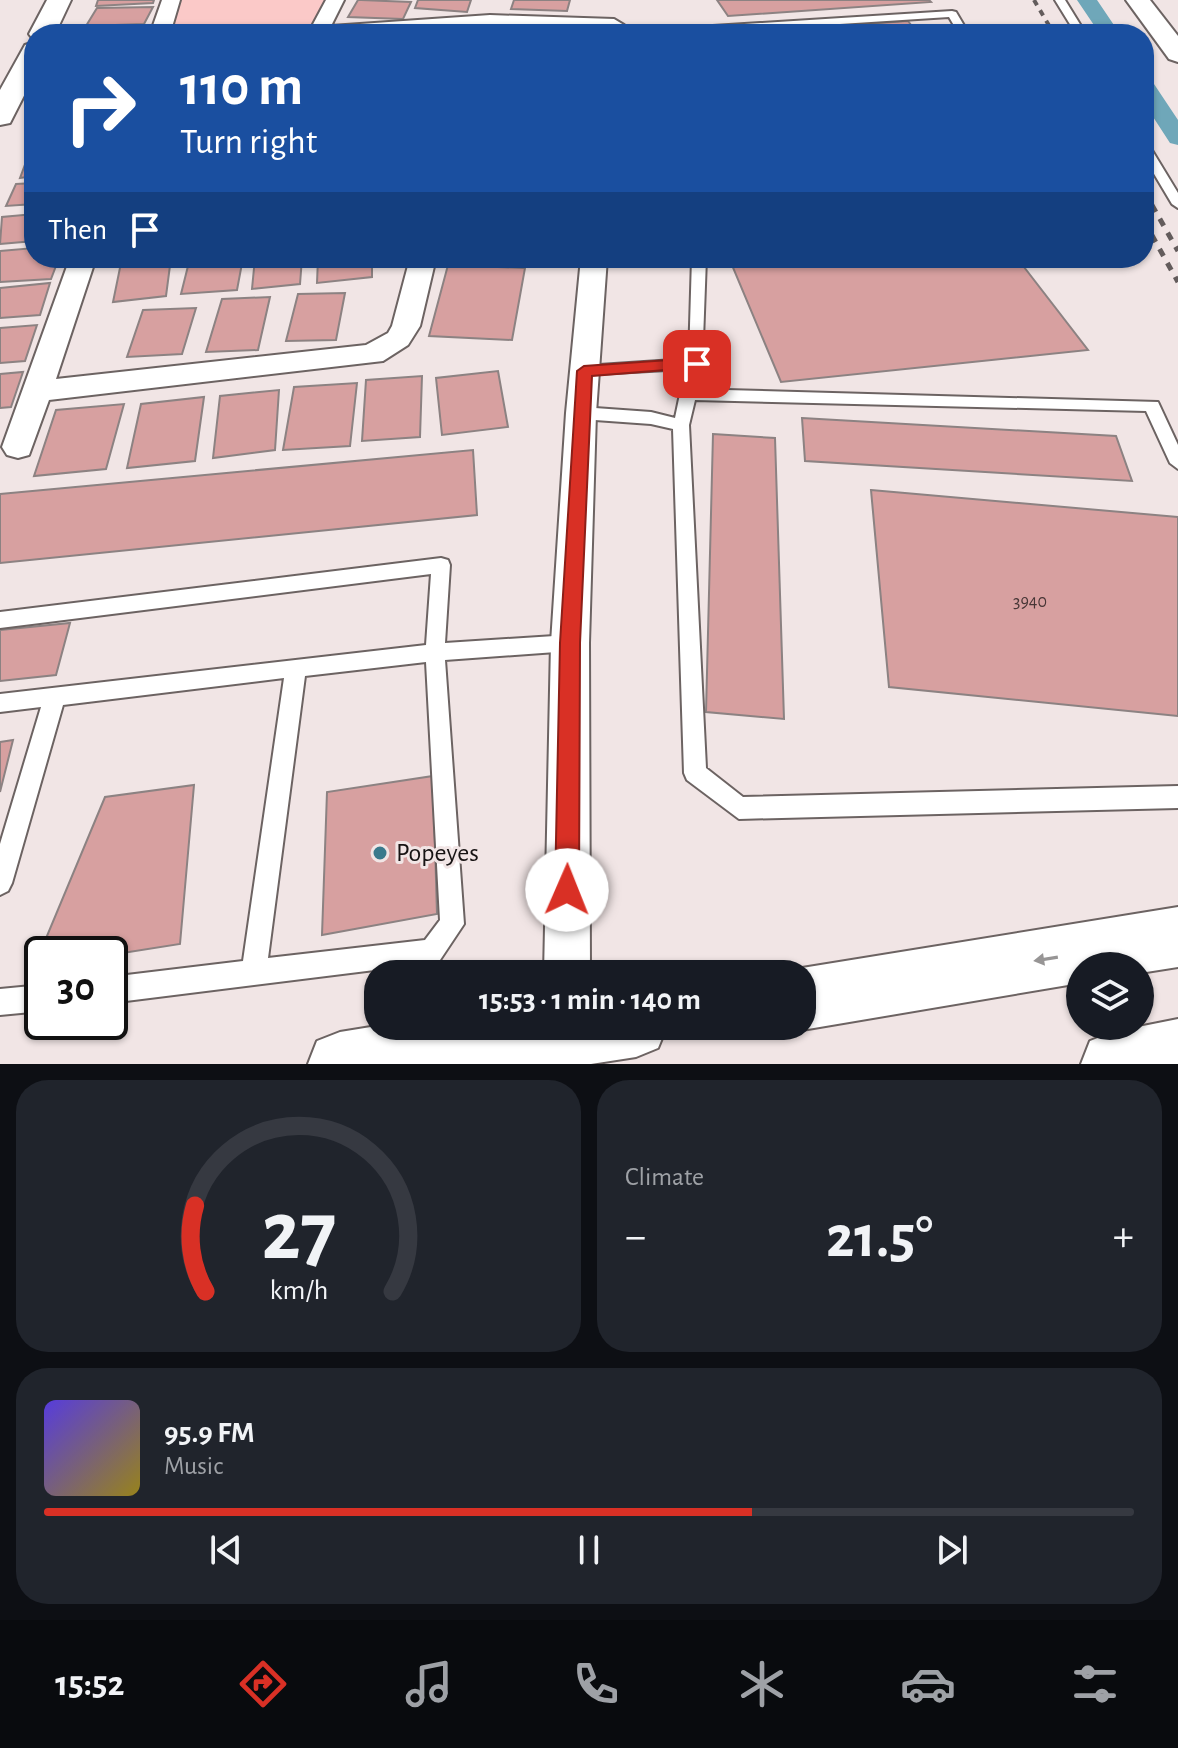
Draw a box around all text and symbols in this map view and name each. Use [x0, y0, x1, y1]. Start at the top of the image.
icon: right [48, 56, 152, 160]
text: 110 m [180, 59, 303, 115]
text: Turn right [180, 124, 317, 160]
icon: arrive [123, 208, 167, 252]
text: Then [48, 215, 107, 245]
pin [663, 330, 731, 398]
icon: arrive [675, 342, 719, 386]
house number: 3940 [1013, 593, 1047, 611]
place label: Popeyes [396, 840, 479, 866]
marker: Popeyes [371, 844, 389, 862]
position arrow [525, 848, 609, 932]
speed limit sign: 30 [24, 936, 128, 1040]
map controls [1066, 952, 1154, 1040]
button: layers [1066, 952, 1154, 1040]
one-way arrow [1033, 953, 1058, 966]
text: 15:53 · 1 min · 140 m [479, 985, 701, 1015]
text: Climate [625, 1164, 704, 1190]
text: 27 [261, 1191, 336, 1275]
text: 21.5° [826, 1208, 933, 1268]
text: − [625, 1215, 646, 1259]
text: + [1113, 1215, 1134, 1259]
text: km/h [269, 1276, 328, 1305]
text: 95.9 FM [164, 1418, 255, 1448]
text: Music [164, 1453, 223, 1479]
icon: previous [204, 1528, 248, 1572]
icon: pause [567, 1528, 611, 1572]
icon: next [930, 1528, 974, 1572]
icon: directions [235, 1656, 291, 1712]
icon: music [401, 1656, 457, 1712]
icon: phone [568, 1656, 624, 1712]
icon: climate [734, 1656, 790, 1712]
icon: car [900, 1656, 956, 1712]
icon: filters [1067, 1656, 1123, 1712]
text: 15:52 [55, 1666, 124, 1702]

